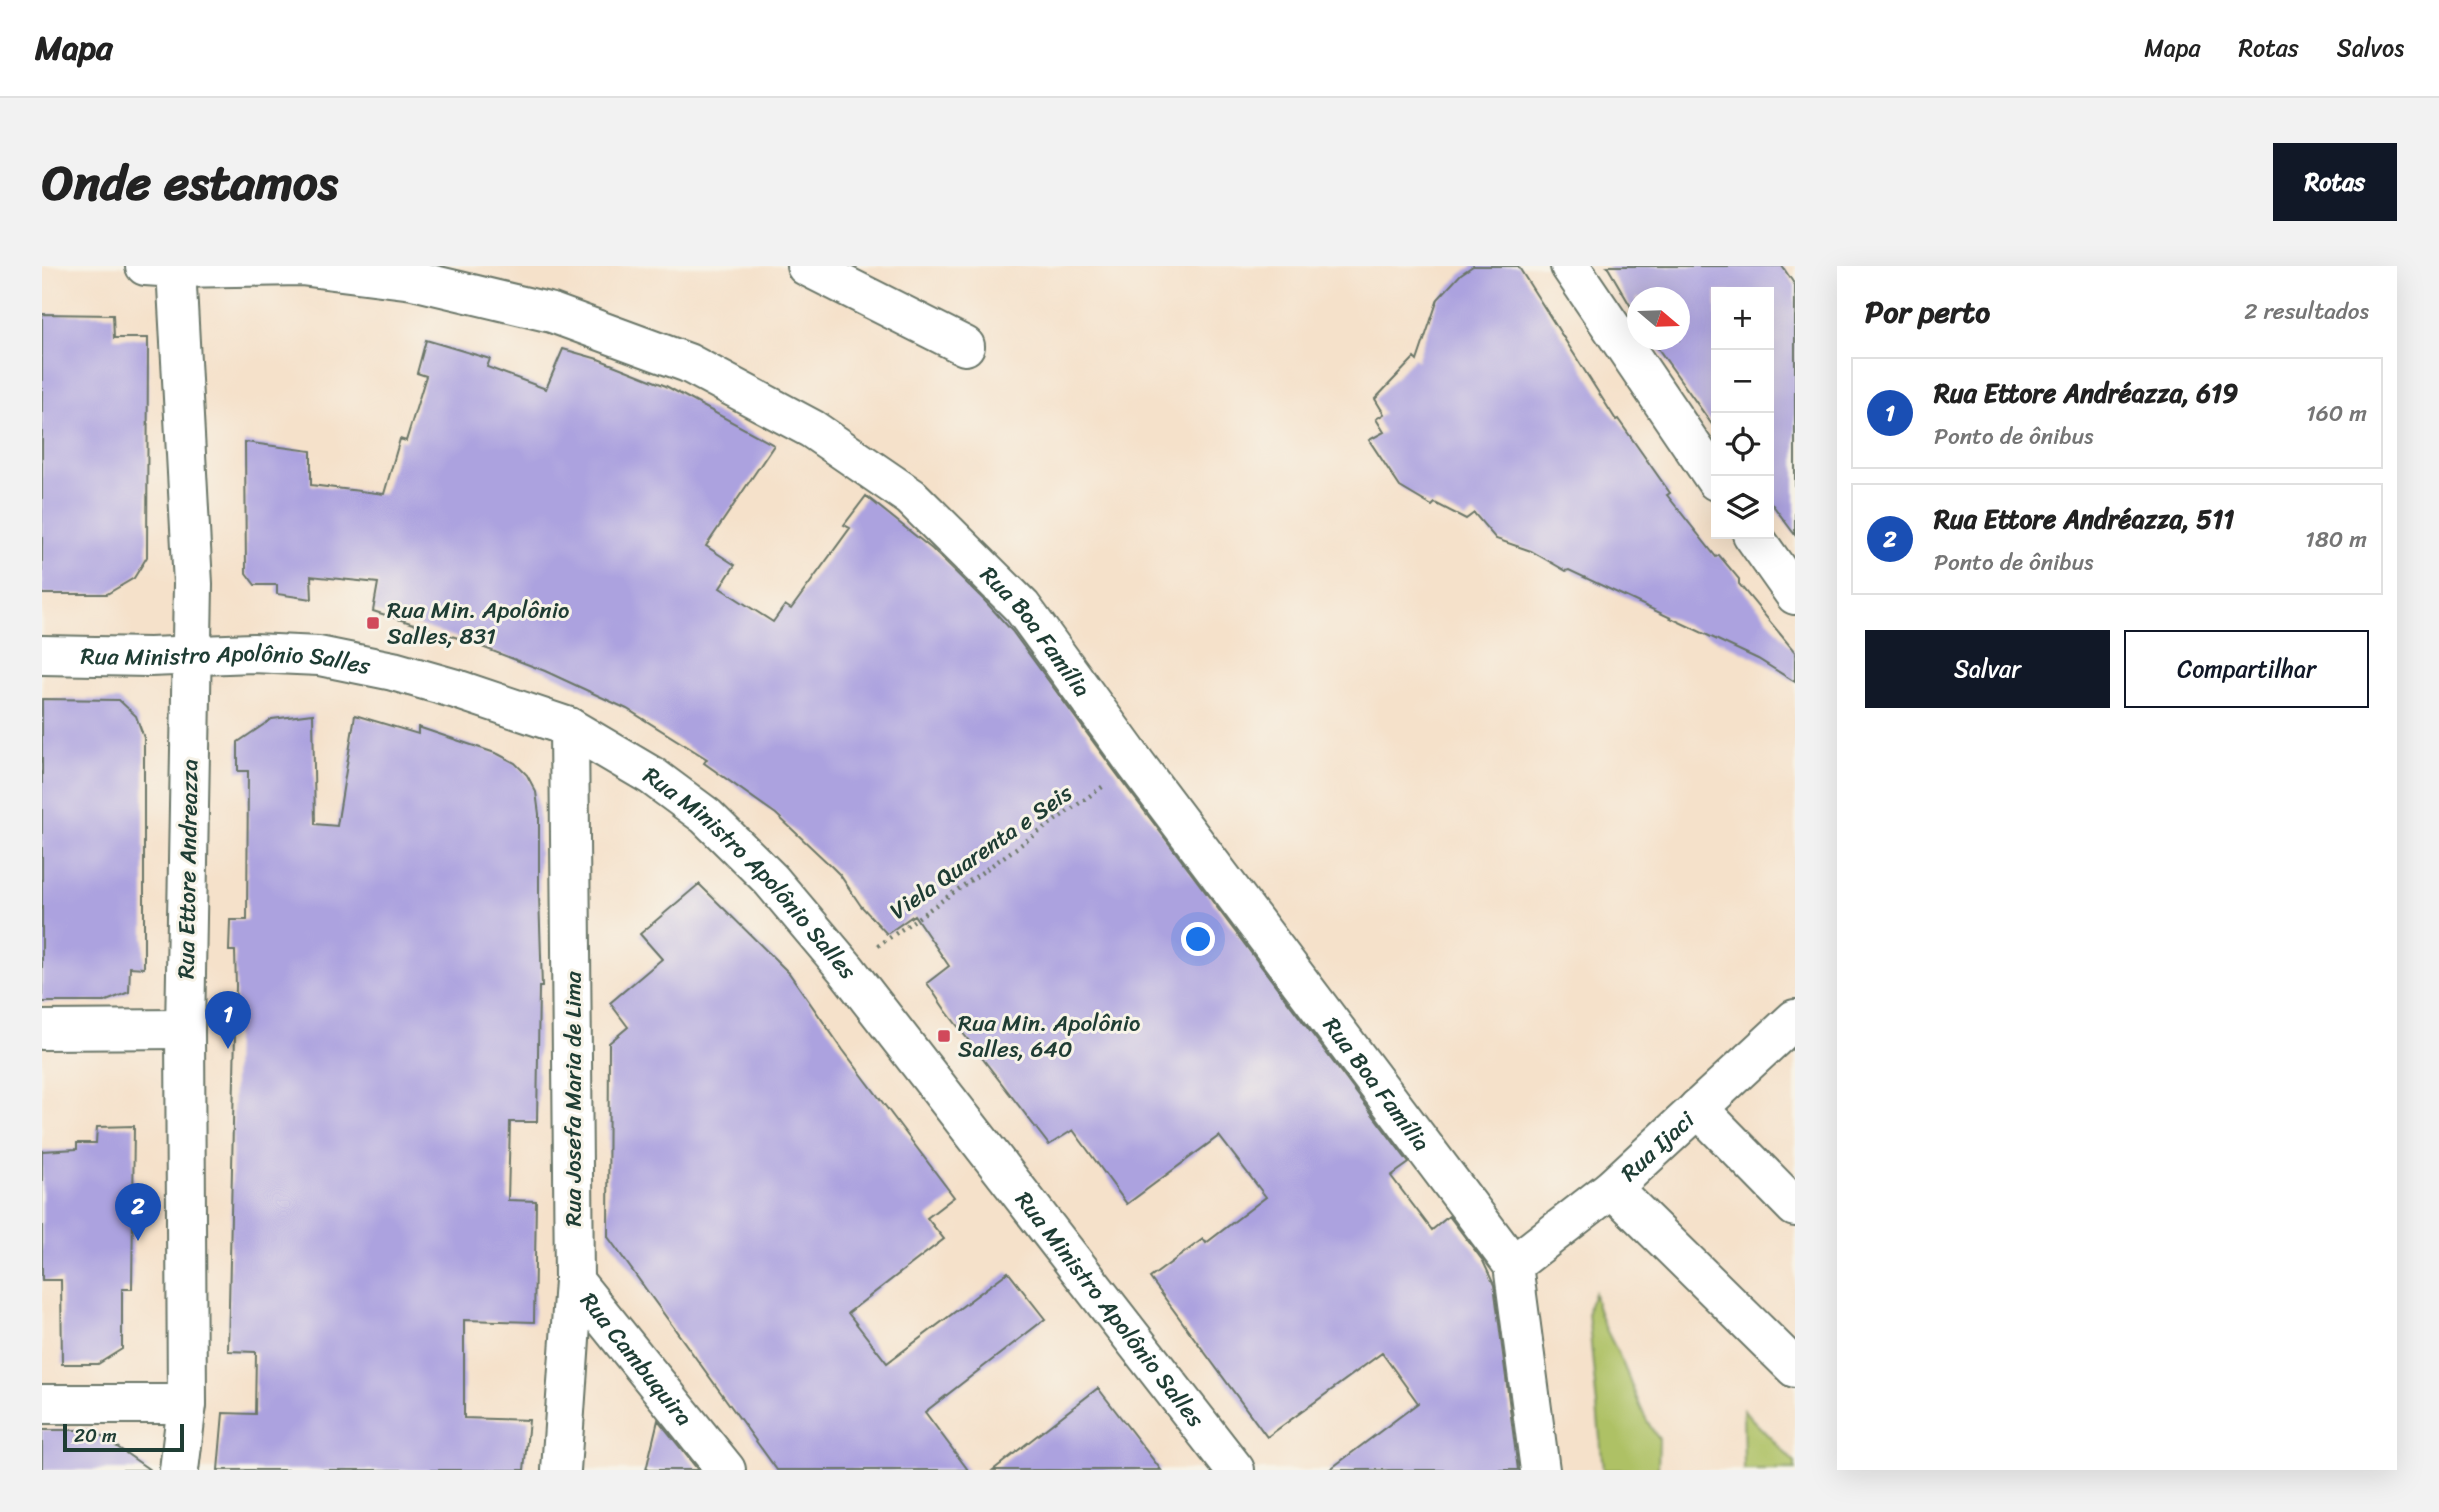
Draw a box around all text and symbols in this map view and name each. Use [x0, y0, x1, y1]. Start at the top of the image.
text: Mapa [35, 19, 112, 77]
text: Mapa [2144, 27, 2201, 69]
text: Rotas [2239, 27, 2299, 69]
text: Salvos [2337, 27, 2404, 69]
text: Onde estamos [42, 139, 338, 226]
button: Rotas [2273, 143, 2397, 221]
text: Por perto [1865, 285, 1990, 339]
north arrow [1627, 287, 1690, 350]
map controls [1711, 287, 1774, 539]
button: + [1711, 287, 1774, 350]
text: 2 resultados [2244, 291, 2369, 332]
button: − [1711, 350, 1774, 413]
text: Rua Ettore Andréazza, 619 [1934, 370, 2238, 416]
text: 1 [1885, 393, 1895, 434]
text: 160 m [2306, 393, 2367, 434]
button: locate [1711, 413, 1774, 476]
text: Ponto de ônibus [1934, 416, 2093, 457]
button: layers [1711, 476, 1774, 539]
text: Rua Ettore Andréazza, 511 [1934, 496, 2234, 542]
text: 2 [1883, 519, 1897, 560]
text: 180 m [2305, 519, 2367, 560]
text: Ponto de ônibus [1934, 542, 2093, 583]
street label: Rua Boa Família [970, 555, 1102, 706]
place label: Rua Min. Apolônio Salles, 831 [387, 590, 569, 657]
marker: Rua Min. Apolônio Salles, 831 [365, 615, 381, 631]
button: Salvar [1865, 630, 2110, 708]
button: Compartilhar [2124, 630, 2369, 708]
street label: Rua Ministro Apolônio Salles [80, 632, 375, 687]
street label: Rua Ministro Apolônio Salles [636, 755, 868, 989]
street label: Rua Ettore Andreazza [166, 759, 210, 979]
street label: Viela Quarenta e Seis [881, 773, 1081, 931]
your location [1181, 922, 1215, 956]
street label: Rua Josefa Maria de Lima [553, 971, 594, 1226]
pin: 1 [205, 991, 251, 1049]
place label: Rua Min. Apolônio Salles, 640 [958, 1003, 1140, 1070]
street label: Rua Boa Família [1312, 1008, 1441, 1160]
marker: Rua Min. Apolônio Salles, 640 [936, 1028, 952, 1044]
street label: Rua Ijaci [1610, 1100, 1705, 1192]
street label: Rua Ministro Apolônio Salles [1005, 1182, 1215, 1437]
pin: 2 [115, 1183, 161, 1241]
street label: Rua Cambuquira [570, 1283, 704, 1435]
text: 20 m [74, 1419, 117, 1452]
scale bar [63, 1421, 184, 1453]

